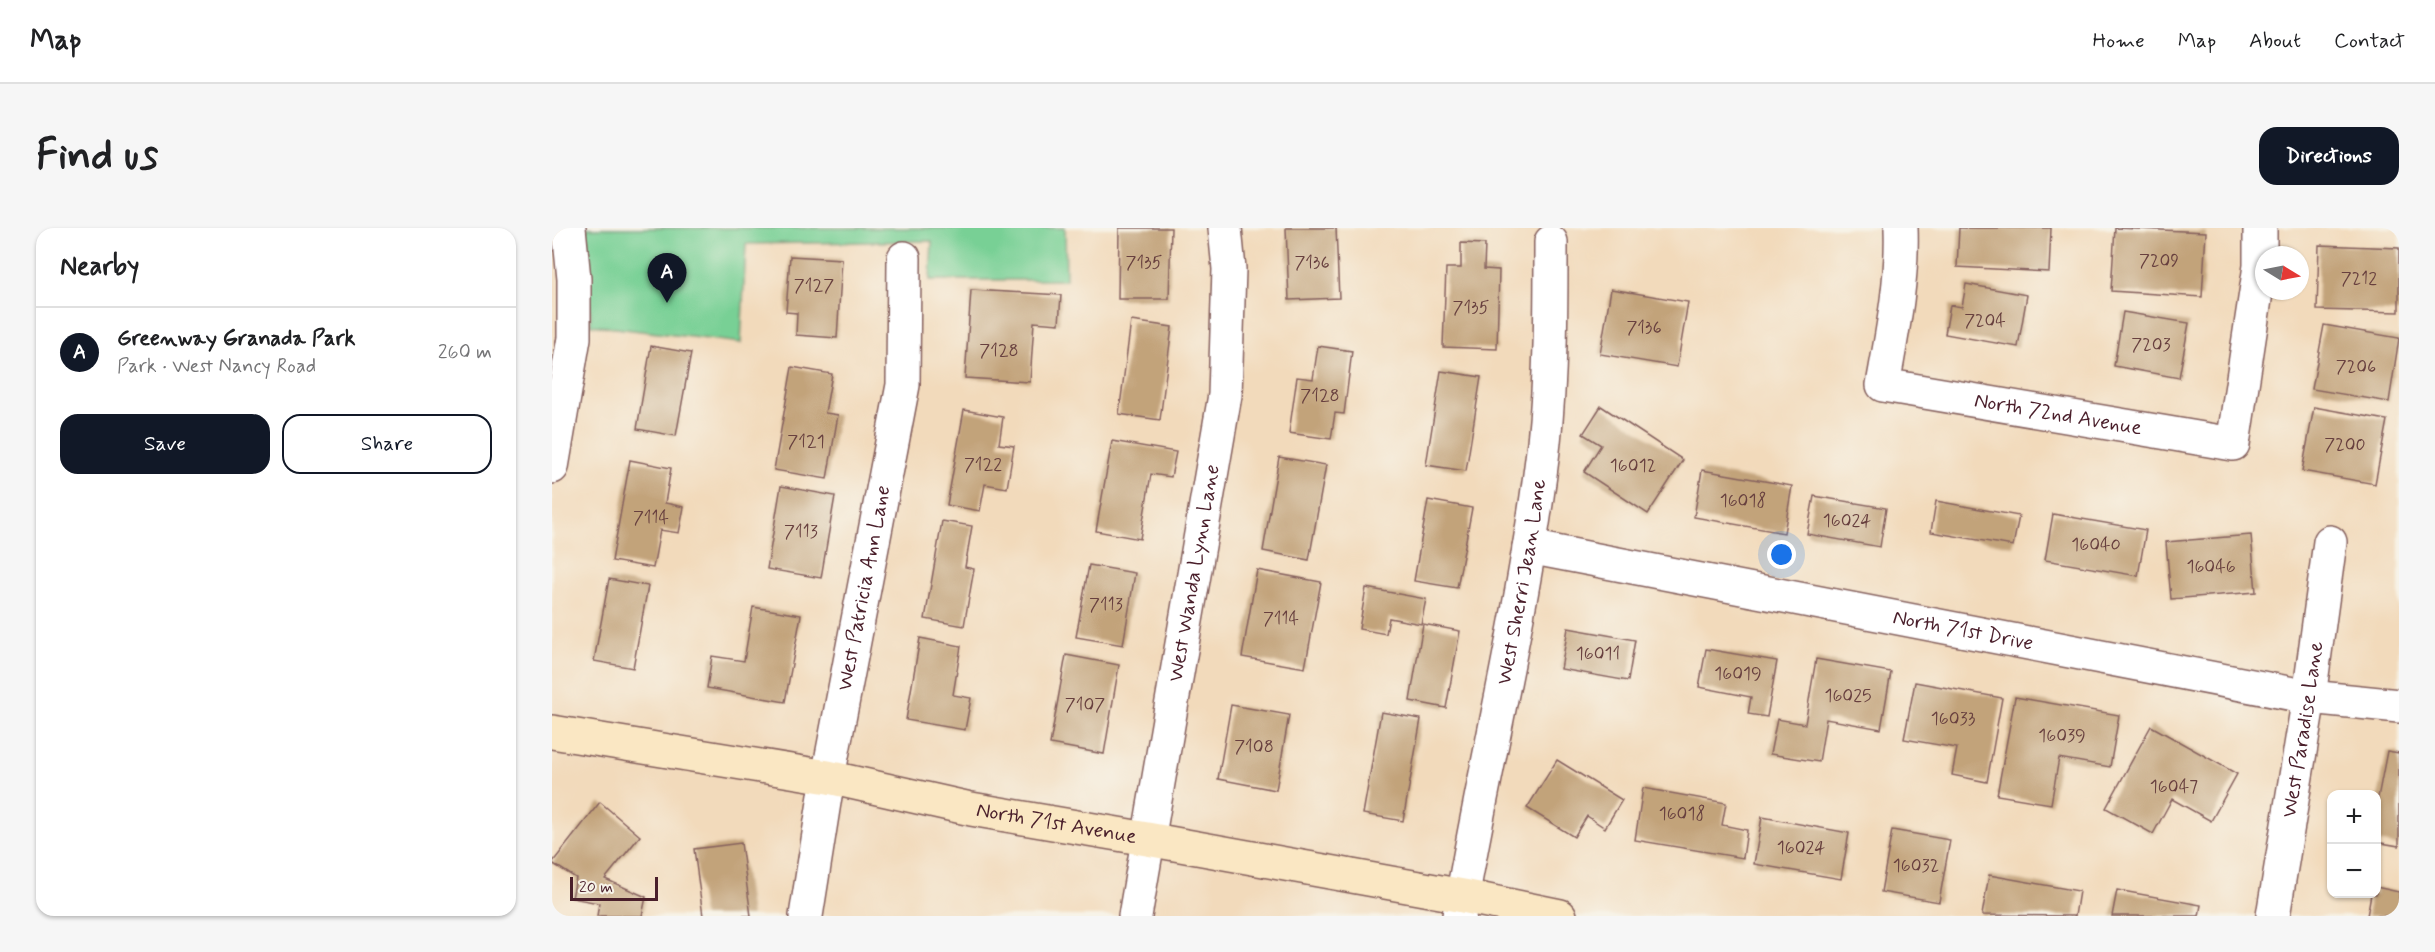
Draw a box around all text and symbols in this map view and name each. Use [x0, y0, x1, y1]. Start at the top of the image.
text: Map [30, 23, 81, 60]
text: Home [2093, 27, 2145, 55]
text: Map [2178, 27, 2216, 55]
text: About [2249, 27, 2301, 55]
text: Contact [2334, 27, 2405, 55]
button: Directions [2259, 127, 2399, 185]
text: Find us [36, 129, 158, 184]
north arrow [2255, 246, 2309, 300]
house number: 7209 [2139, 249, 2179, 273]
text: Nearby [60, 250, 139, 284]
house number: 7135 [1126, 251, 1163, 275]
house number: 7136 [1294, 251, 1330, 275]
pin: A [648, 254, 686, 303]
house number: 7212 [2341, 267, 2377, 291]
house number: 7127 [794, 274, 834, 298]
house number: 7135 [1453, 296, 1490, 320]
house number: 7204 [1964, 309, 2006, 333]
house number: 7136 [1626, 316, 1662, 340]
text: Greenway Granada Park [117, 325, 355, 353]
house number: 7203 [2131, 333, 2171, 357]
text: A [73, 339, 86, 366]
text: 260 m [438, 339, 492, 366]
house number: 7128 [979, 339, 1019, 363]
text: Park · West Nancy Road [117, 353, 316, 380]
house number: 7206 [2336, 355, 2376, 379]
house number: 7128 [1300, 384, 1340, 408]
street label: North 72nd Avenue [1972, 387, 2144, 442]
button: Save [60, 414, 270, 474]
button: Share [282, 414, 492, 474]
house number: 7121 [787, 430, 825, 454]
house number: 7200 [2324, 433, 2366, 457]
house number: 7122 [964, 453, 1002, 477]
house number: 16012 [1610, 454, 1656, 478]
street label: West Wanda Lynn Lane [1162, 462, 1227, 684]
street label: West Sherri Jean Lane [1490, 477, 1553, 687]
street label: West Patricia Ann Lane [831, 483, 897, 693]
house number: 16018 [1720, 489, 1766, 513]
house number: 7114 [633, 506, 669, 530]
house number: 16024 [1823, 509, 1871, 533]
house number: 7113 [784, 520, 818, 544]
house number: 16040 [2071, 533, 2121, 557]
your location [1767, 540, 1796, 569]
house number: 16046 [2186, 555, 2236, 579]
house number: 7113 [1089, 593, 1123, 617]
street label: North 71st Drive [1890, 603, 2036, 658]
house number: 7114 [1263, 607, 1299, 631]
street label: West Paradise Lane [2275, 639, 2330, 820]
house number: 16011 [1576, 642, 1620, 666]
house number: 16019 [1714, 662, 1762, 686]
house number: 16025 [1824, 684, 1872, 708]
house number: 7107 [1065, 693, 1105, 717]
house number: 16033 [1931, 707, 1976, 731]
house number: 16039 [2038, 724, 2086, 748]
house number: 7108 [1234, 735, 1274, 759]
house number: 16047 [2150, 775, 2198, 799]
map controls [2327, 790, 2381, 898]
button: + [2327, 790, 2381, 844]
street label: North 71st Avenue [974, 796, 1139, 851]
house number: 16018 [1659, 802, 1705, 826]
house number: 16024 [1777, 836, 1825, 860]
button: − [2327, 844, 2381, 898]
house number: 16032 [1893, 854, 1939, 878]
scale bar [570, 874, 658, 902]
text: 20 m [579, 877, 613, 898]

